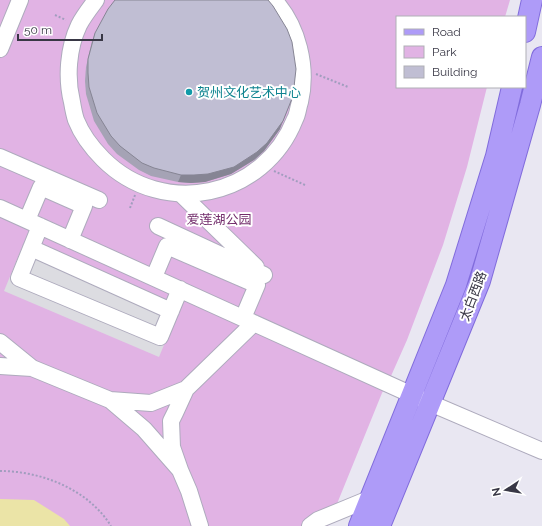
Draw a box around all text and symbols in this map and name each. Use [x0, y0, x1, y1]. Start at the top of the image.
scale bar [18, 16, 102, 42]
legend [396, 16, 526, 88]
text: 50 m [24, 23, 52, 37]
text: Road [432, 25, 461, 39]
text: Park [432, 45, 457, 59]
text: Building [432, 65, 478, 79]
place label: 贺州文化艺术中心 [197, 85, 301, 100]
marker: 贺州文化艺术中心 [184, 87, 194, 97]
park label: 爱莲湖公园 [186, 212, 252, 227]
street label: 太白西路 [457, 269, 489, 323]
north arrow [486, 470, 526, 510]
text: N [489, 487, 504, 497]

